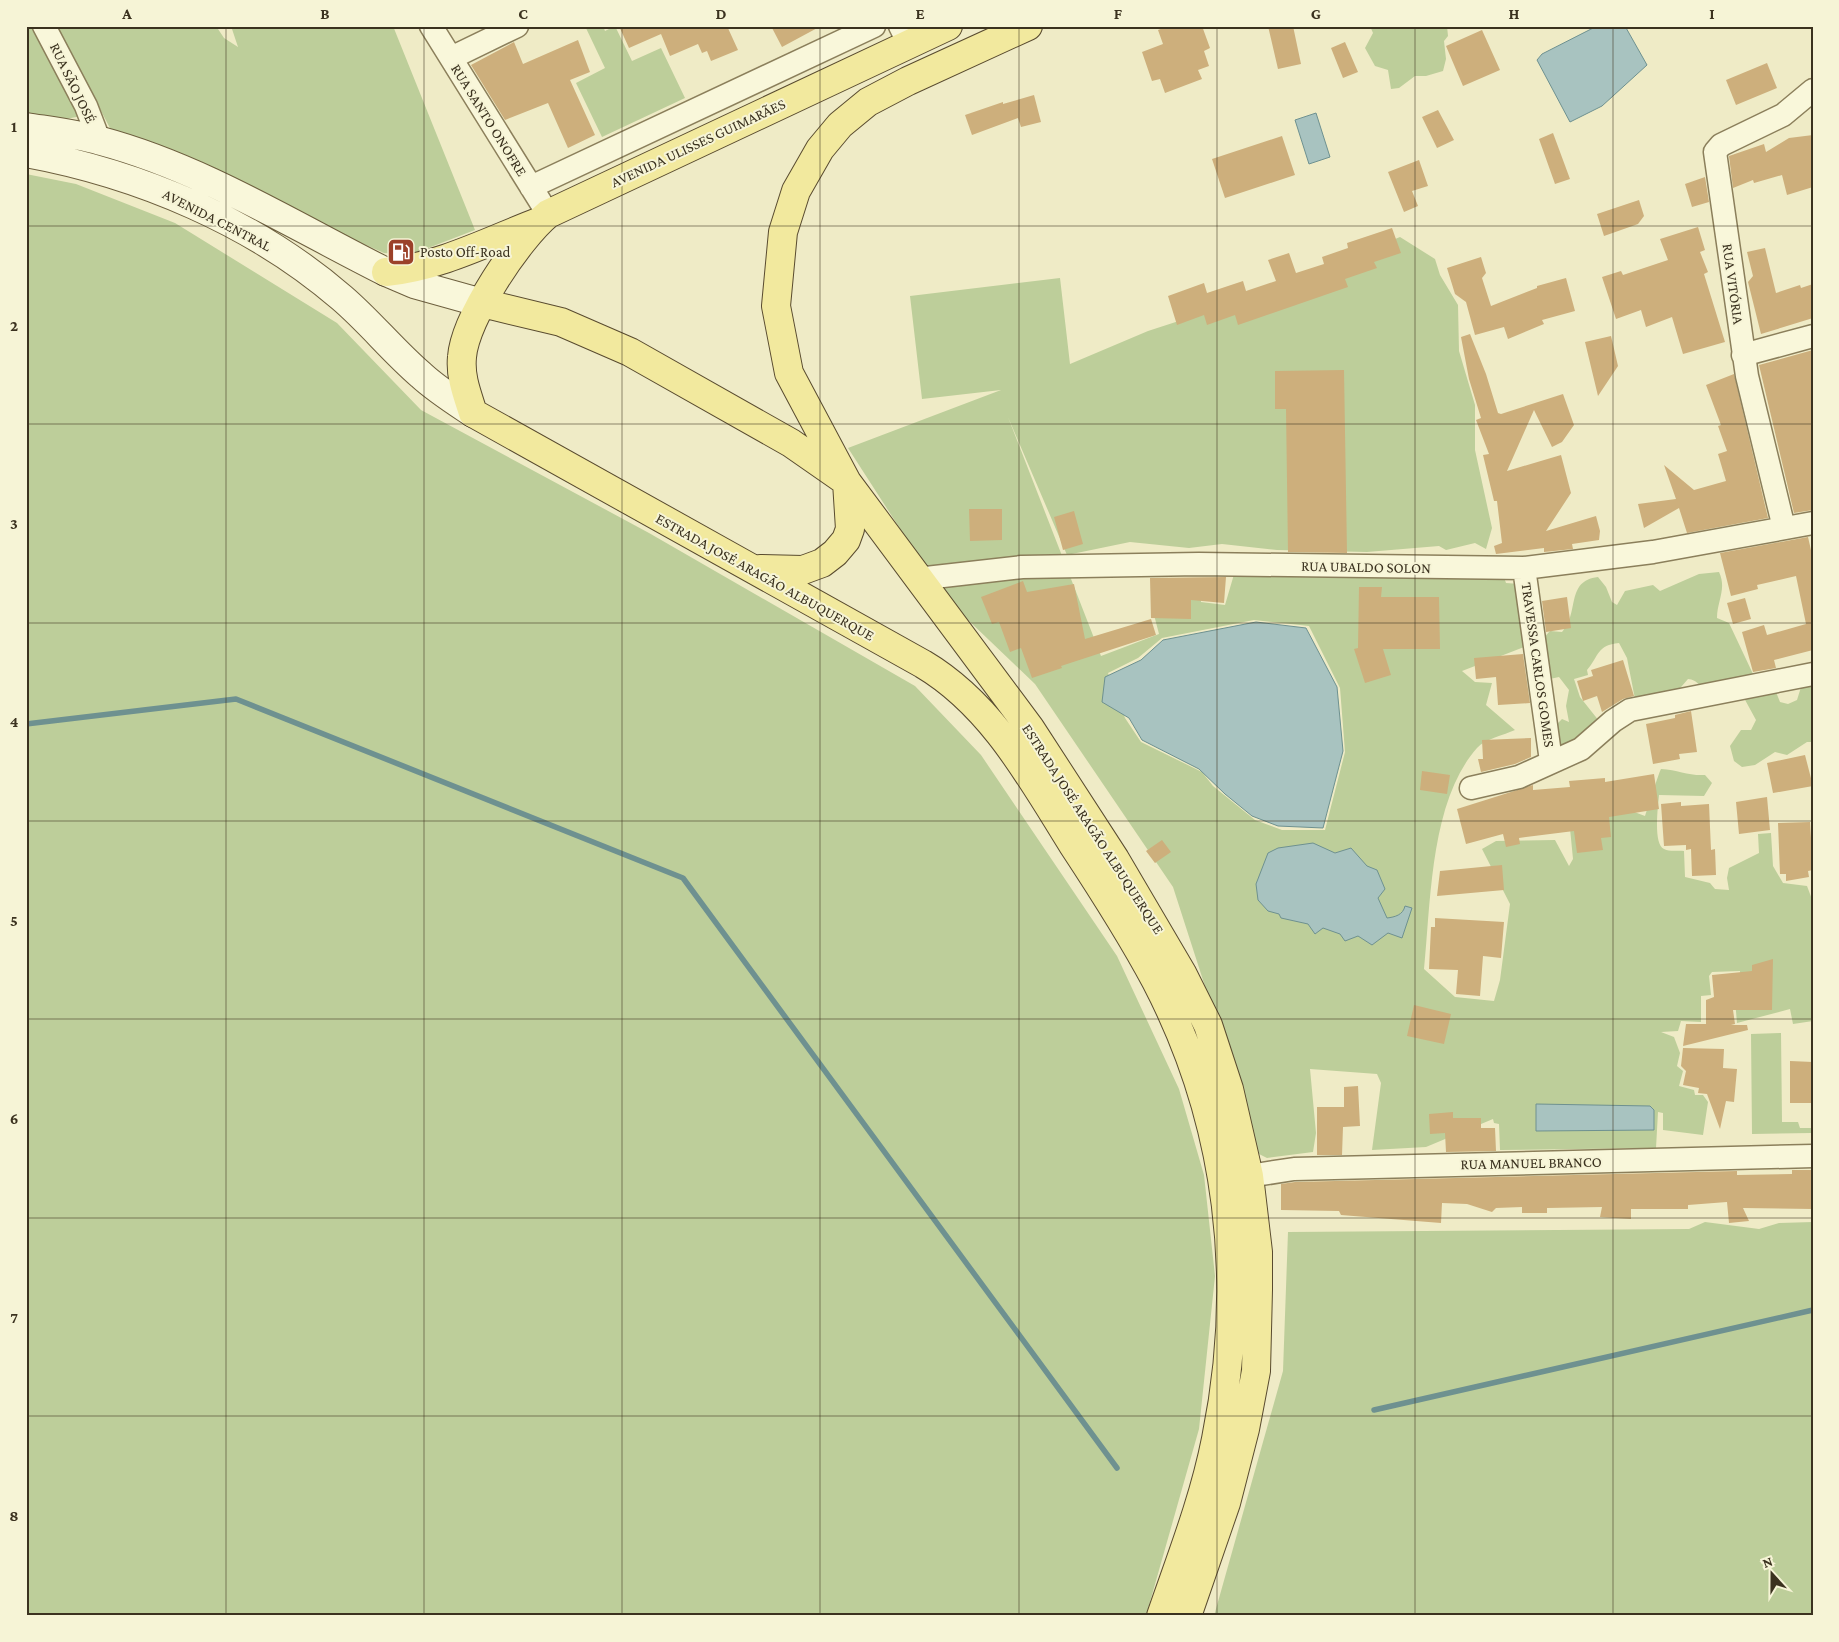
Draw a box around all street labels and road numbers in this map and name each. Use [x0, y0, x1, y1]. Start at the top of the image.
street label: RUA SÃO JOSÉ [46, 40, 99, 126]
street label: RUA SANTO ONOFRE [448, 61, 530, 179]
street label: AVENIDA ULISSES GUIMARÃES [608, 95, 788, 191]
street label: AVENIDA CENTRAL [160, 186, 274, 254]
street label: RUA VITÓRIA [1719, 243, 1747, 326]
street label: ESTRADA JOSÉ ARAGÃO ALBUQUERQUE [653, 510, 877, 645]
street label: RUA UBALDO SOLON [1301, 558, 1431, 576]
street label: TRAVESSA CARLOS GOMES [1519, 582, 1557, 748]
street label: ESTRADA JOSÉ ARAGÃO ALBUQUERQUE [1018, 721, 1167, 938]
street label: RUA MANUEL BRANCO [1460, 1154, 1602, 1172]

